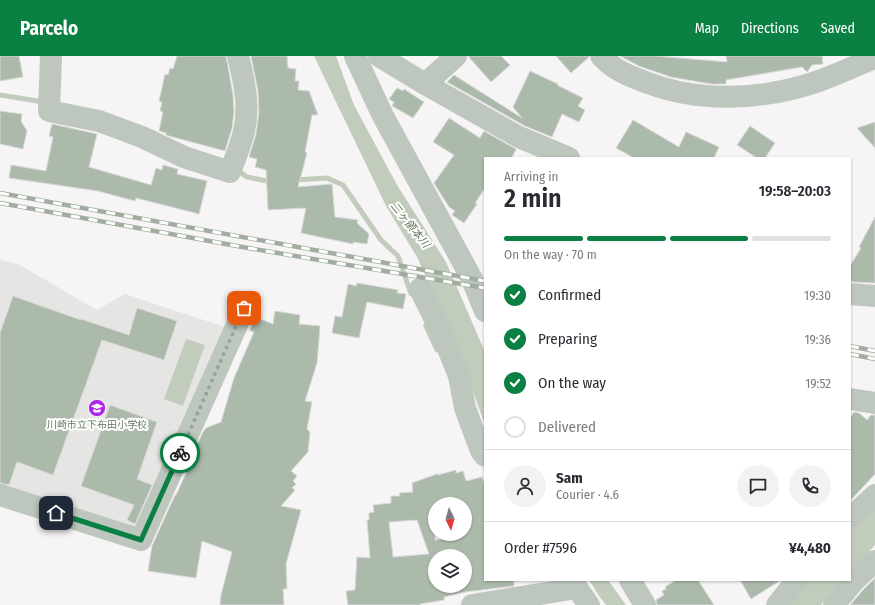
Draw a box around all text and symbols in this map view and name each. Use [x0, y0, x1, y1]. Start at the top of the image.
text: Parcelo [20, 17, 78, 40]
text: Map [695, 20, 719, 37]
text: Directions [741, 20, 799, 37]
text: Saved [821, 20, 855, 37]
text: Arriving in [504, 169, 558, 184]
text: 19:58–20:03 [759, 182, 831, 200]
text: 2 min [504, 183, 562, 214]
water label: 二ヶ領本川 [388, 200, 433, 251]
text: On the way · 70 m [504, 247, 597, 262]
icon: check [504, 284, 526, 306]
text: Confirmed [538, 286, 601, 304]
text: 19:30 [804, 288, 831, 303]
pin [227, 291, 261, 325]
icon: bag [233, 297, 255, 319]
icon: check [504, 328, 526, 350]
text: Preparing [538, 330, 597, 348]
text: 19:36 [804, 332, 831, 347]
icon: check [504, 372, 526, 394]
text: On the way [538, 374, 606, 392]
text: 19:52 [805, 376, 831, 391]
school or university icon: 川崎市立下布田小学校 [87, 398, 107, 418]
text: Delivered [538, 418, 596, 436]
place label: 川崎市立下布田小学校 [47, 419, 147, 431]
courier [160, 433, 200, 473]
icon: bike [169, 442, 191, 464]
button: person [504, 465, 546, 507]
button: chat [737, 465, 779, 507]
button: phone [789, 465, 831, 507]
text: Sam [556, 469, 583, 487]
text: Courier · 4.6 [556, 487, 619, 502]
pin [39, 496, 73, 530]
north arrow [428, 497, 472, 541]
map controls [428, 497, 472, 593]
icon: home [45, 502, 67, 524]
text: Order #7596 [504, 539, 577, 557]
text: ¥4,480 [789, 539, 831, 557]
button: layers [428, 549, 472, 593]

